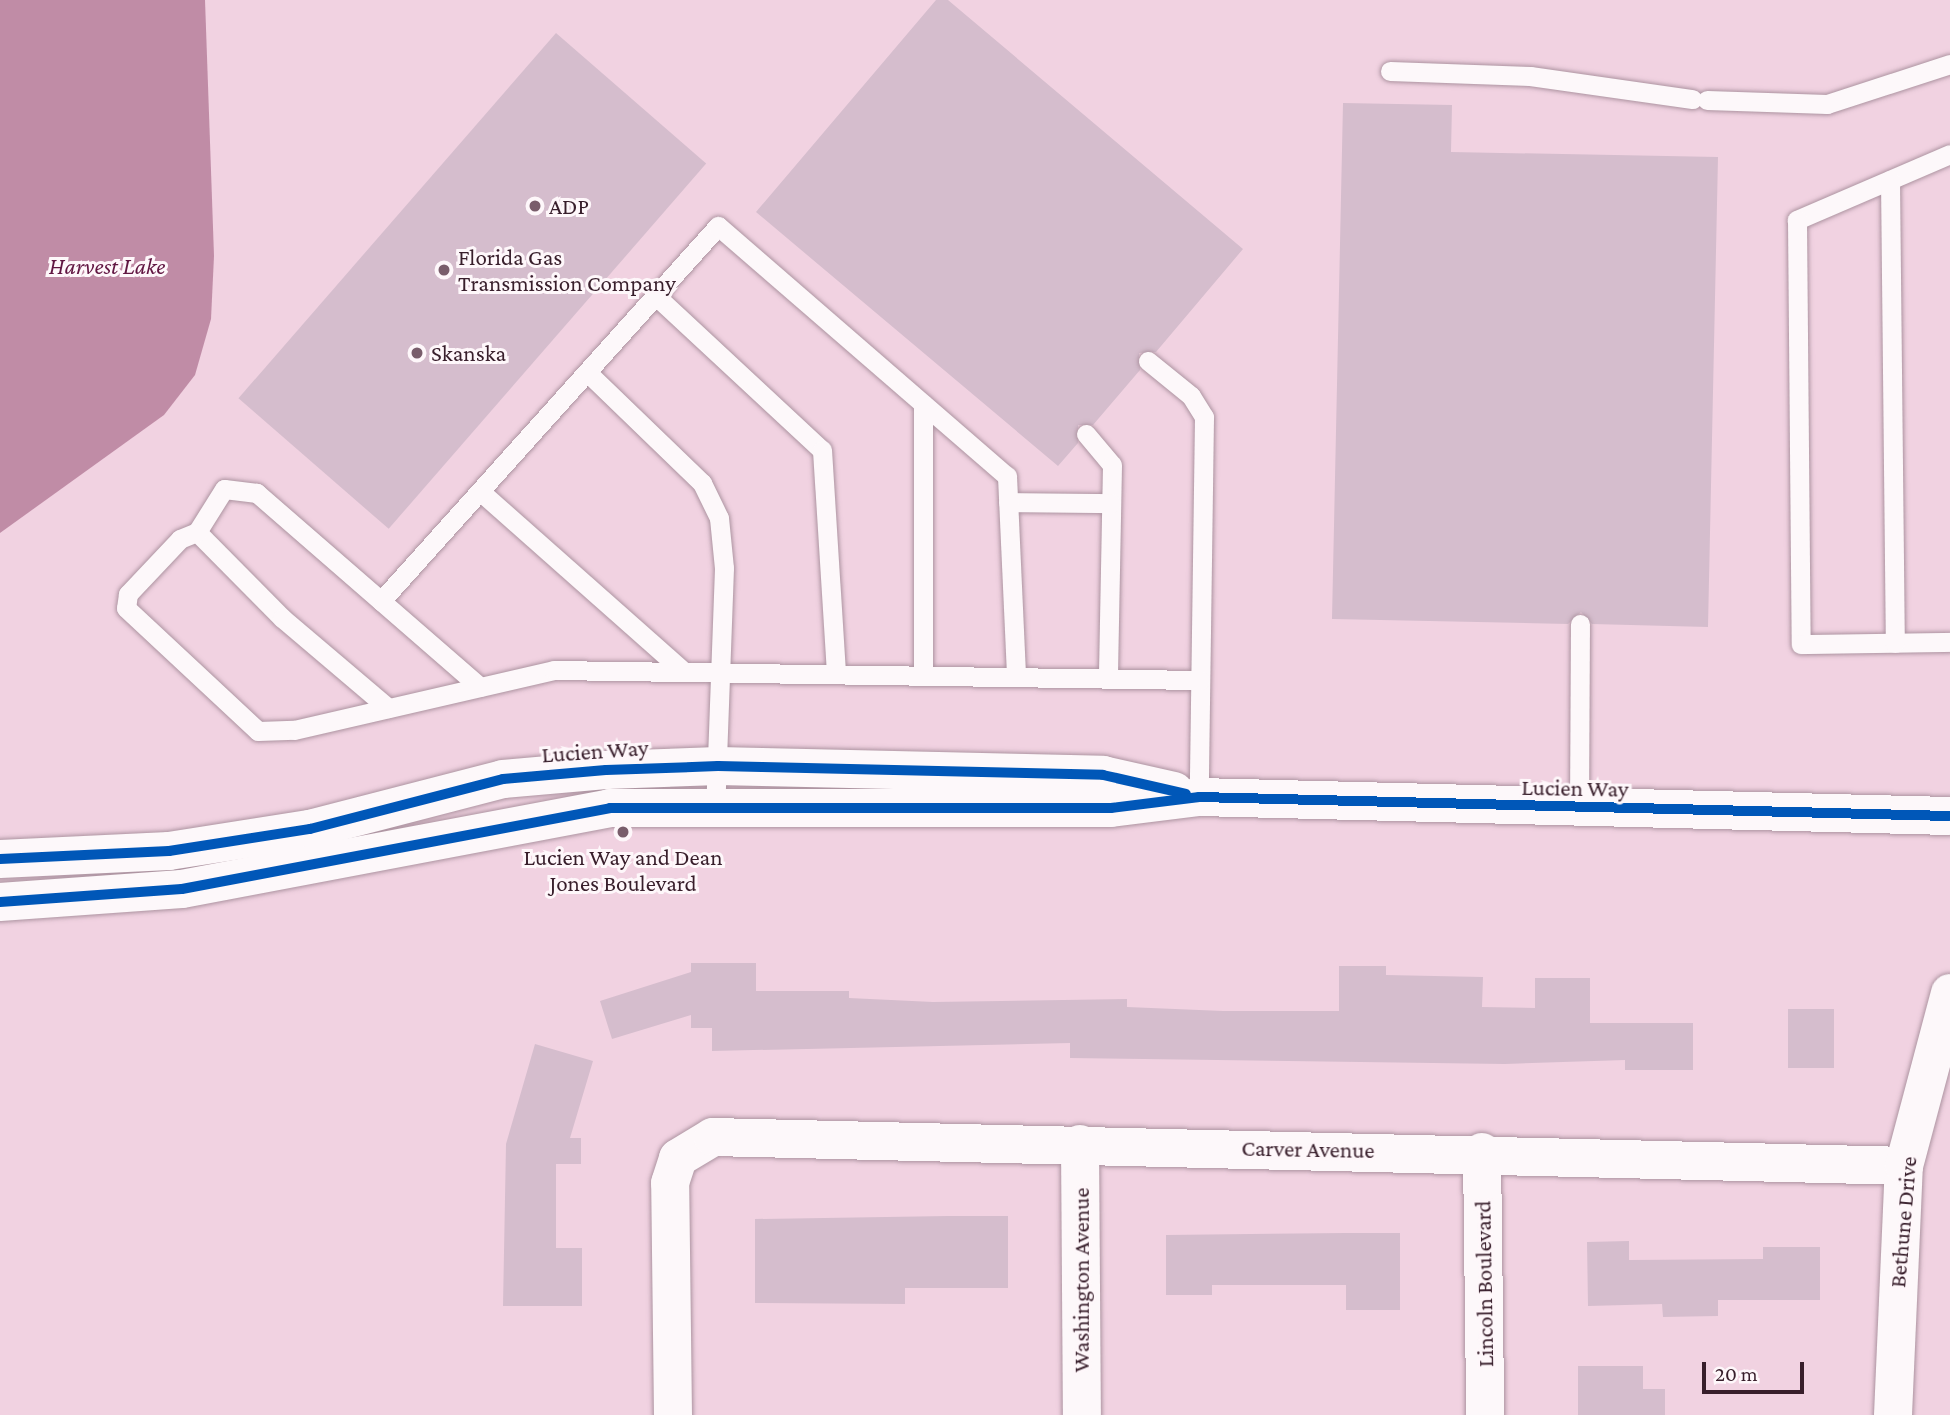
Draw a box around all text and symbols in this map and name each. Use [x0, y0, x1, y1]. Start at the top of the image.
place label: ADP [549, 192, 589, 220]
marker: ADP [527, 198, 543, 214]
place label: Florida Gas Transmission Company [458, 243, 676, 297]
water label: Harvest Lake [49, 252, 165, 280]
marker: Florida Gas Transmission Company [436, 262, 452, 278]
place label: Skanska [431, 339, 506, 367]
marker: Skanska [409, 345, 425, 361]
street label: Lucien Way [541, 733, 649, 769]
street label: Lucien Way [1521, 773, 1629, 803]
marker: Lucien Way and Dean Jones Boulevard [615, 824, 631, 840]
place label: Lucien Way and Dean Jones Boulevard [523, 843, 723, 897]
street label: Carver Avenue [1241, 1134, 1375, 1164]
street label: Bethune Drive [1884, 1155, 1922, 1289]
street label: Washington Avenue [1067, 1188, 1095, 1372]
street label: Lincoln Boulevard [1469, 1200, 1499, 1368]
scale bar [1705, 1348, 1806, 1392]
text: 20 m [1715, 1362, 1758, 1386]

